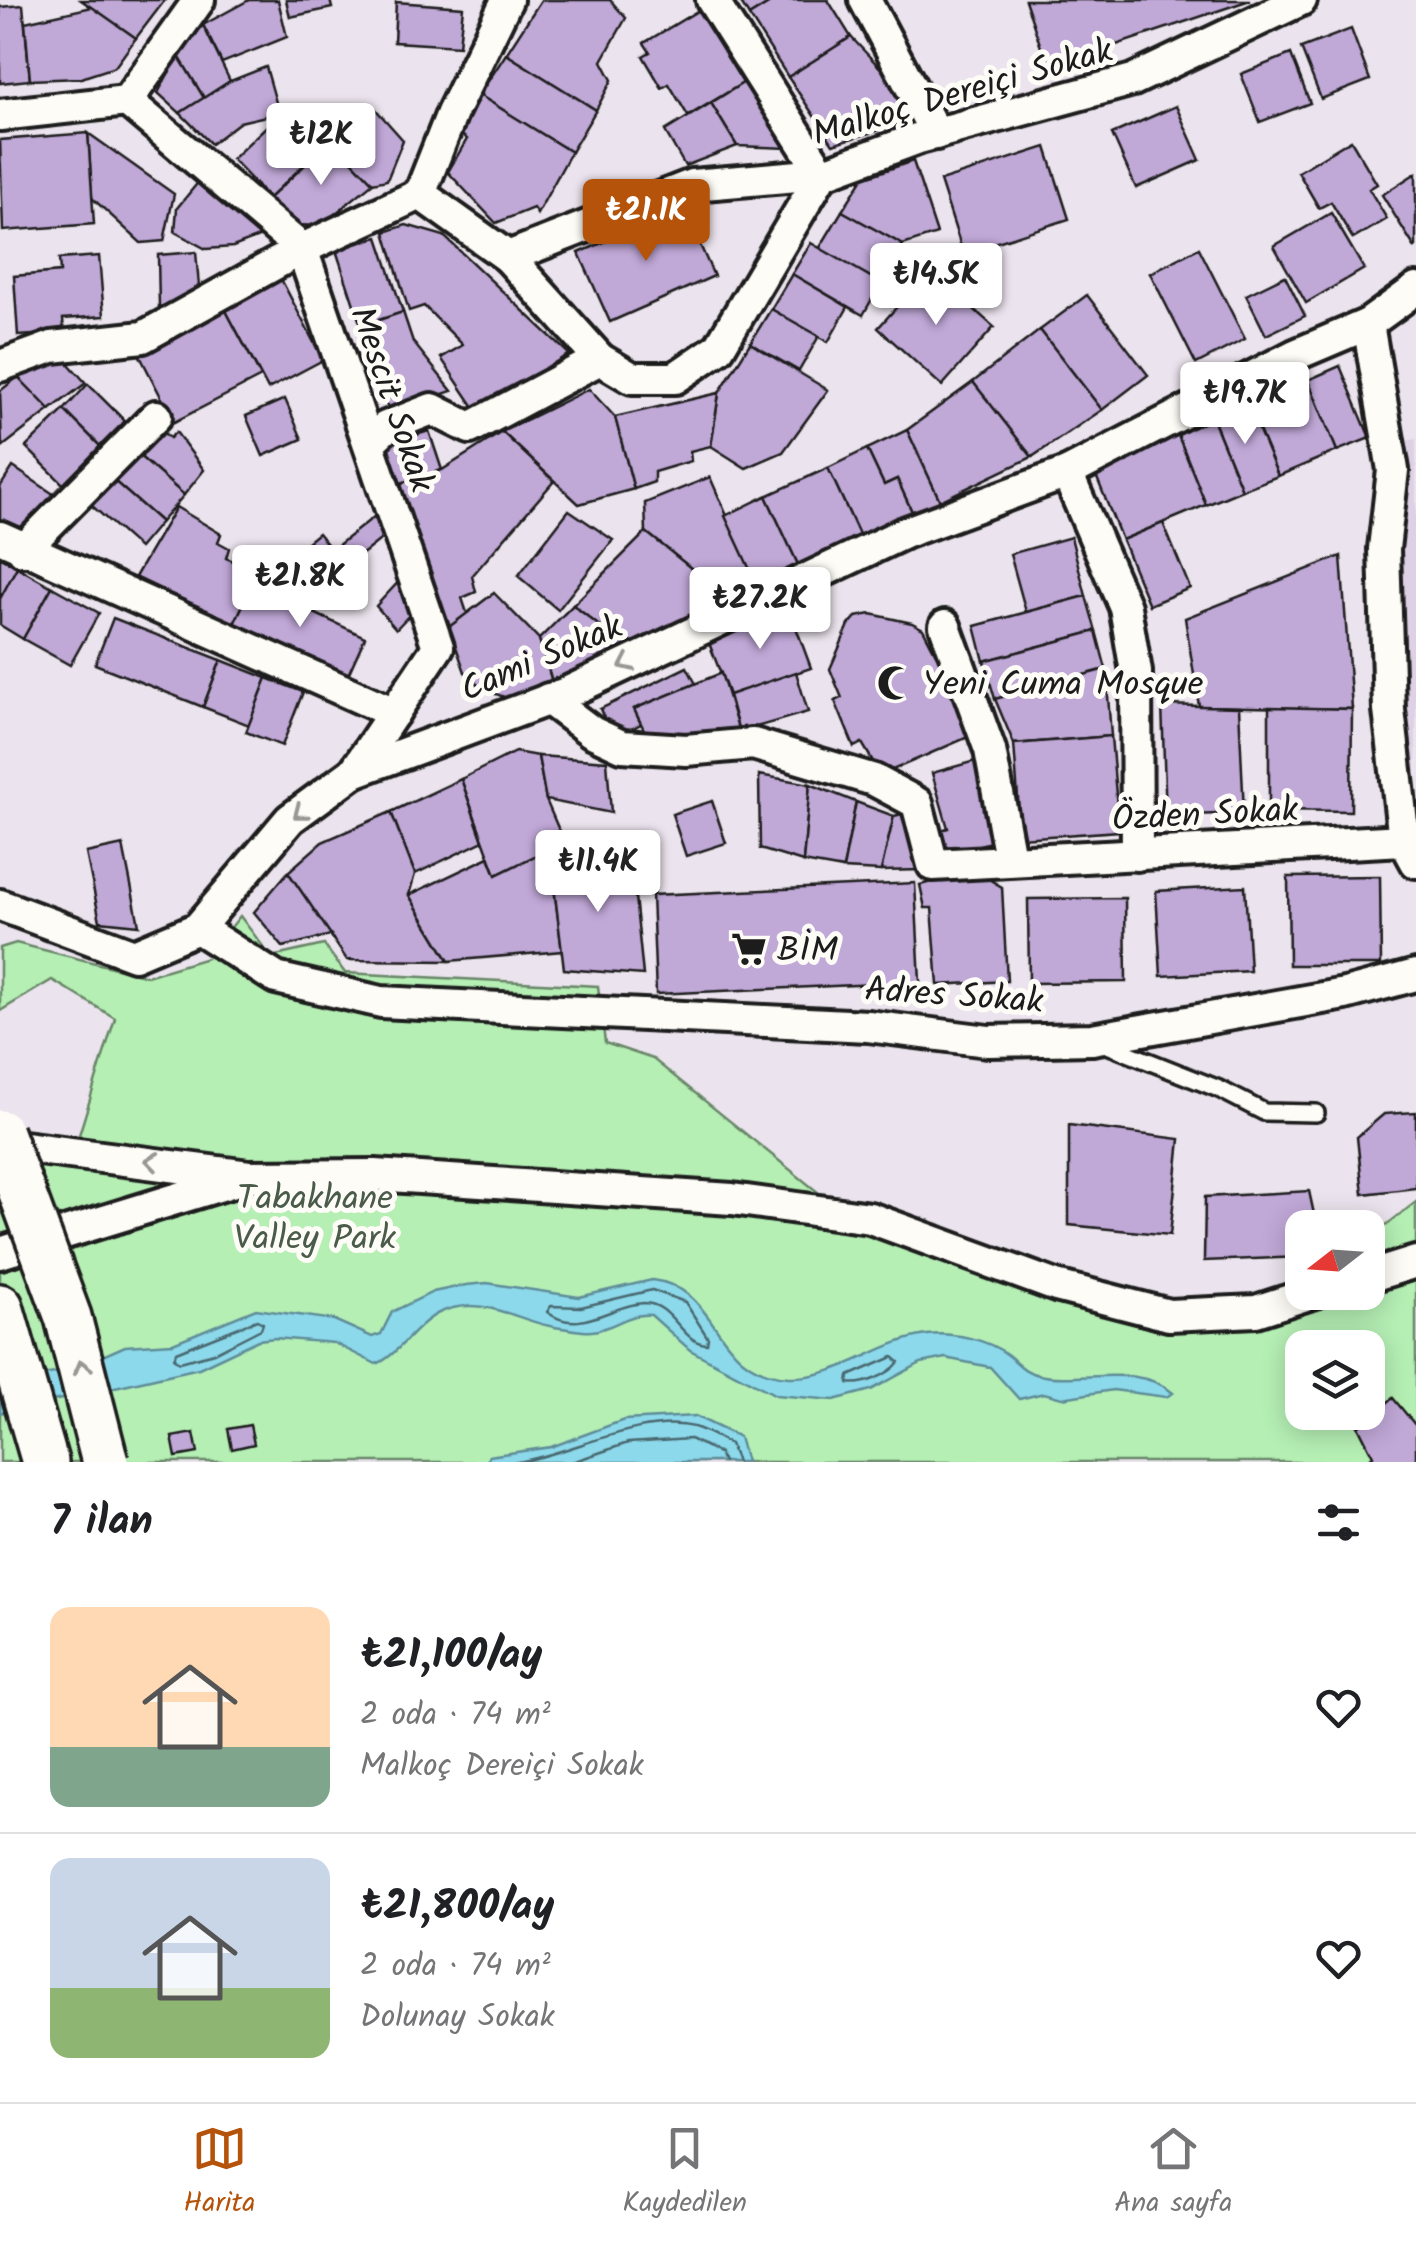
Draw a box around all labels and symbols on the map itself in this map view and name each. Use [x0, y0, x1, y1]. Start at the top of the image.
street label: Malkoç Dereiçi Sokak [806, 24, 1120, 164]
pin: ₺12K [262, 103, 380, 188]
pin: ₺21.1K [565, 179, 727, 264]
pin: ₺14.5K [855, 243, 1017, 328]
street label: Mescit Sokak [332, 299, 448, 501]
pin: ₺19.7K [1164, 362, 1326, 447]
pin: ₺21.8K [219, 545, 381, 630]
pin: ₺27.2K [679, 567, 841, 652]
street label: Cami Sokak [452, 600, 632, 719]
one-way arrow [618, 652, 636, 672]
place label: Yeni Cuma Mosque [923, 658, 1204, 714]
mosque icon: Yeni Cuma Mosque [876, 664, 914, 702]
street label: Özden Sokak [1111, 783, 1300, 849]
one-way arrow [293, 801, 311, 818]
pin: ₺11.4K [517, 830, 679, 915]
place label: BİM [777, 924, 838, 980]
supermarket icon: BİM [730, 930, 768, 968]
street label: Adres Sokak [863, 963, 1045, 1031]
one-way arrow [144, 1152, 160, 1173]
park label: Tabakhane Valley Park [234, 1172, 396, 1268]
north arrow [1285, 1210, 1385, 1310]
one-way arrow [72, 1359, 93, 1376]

